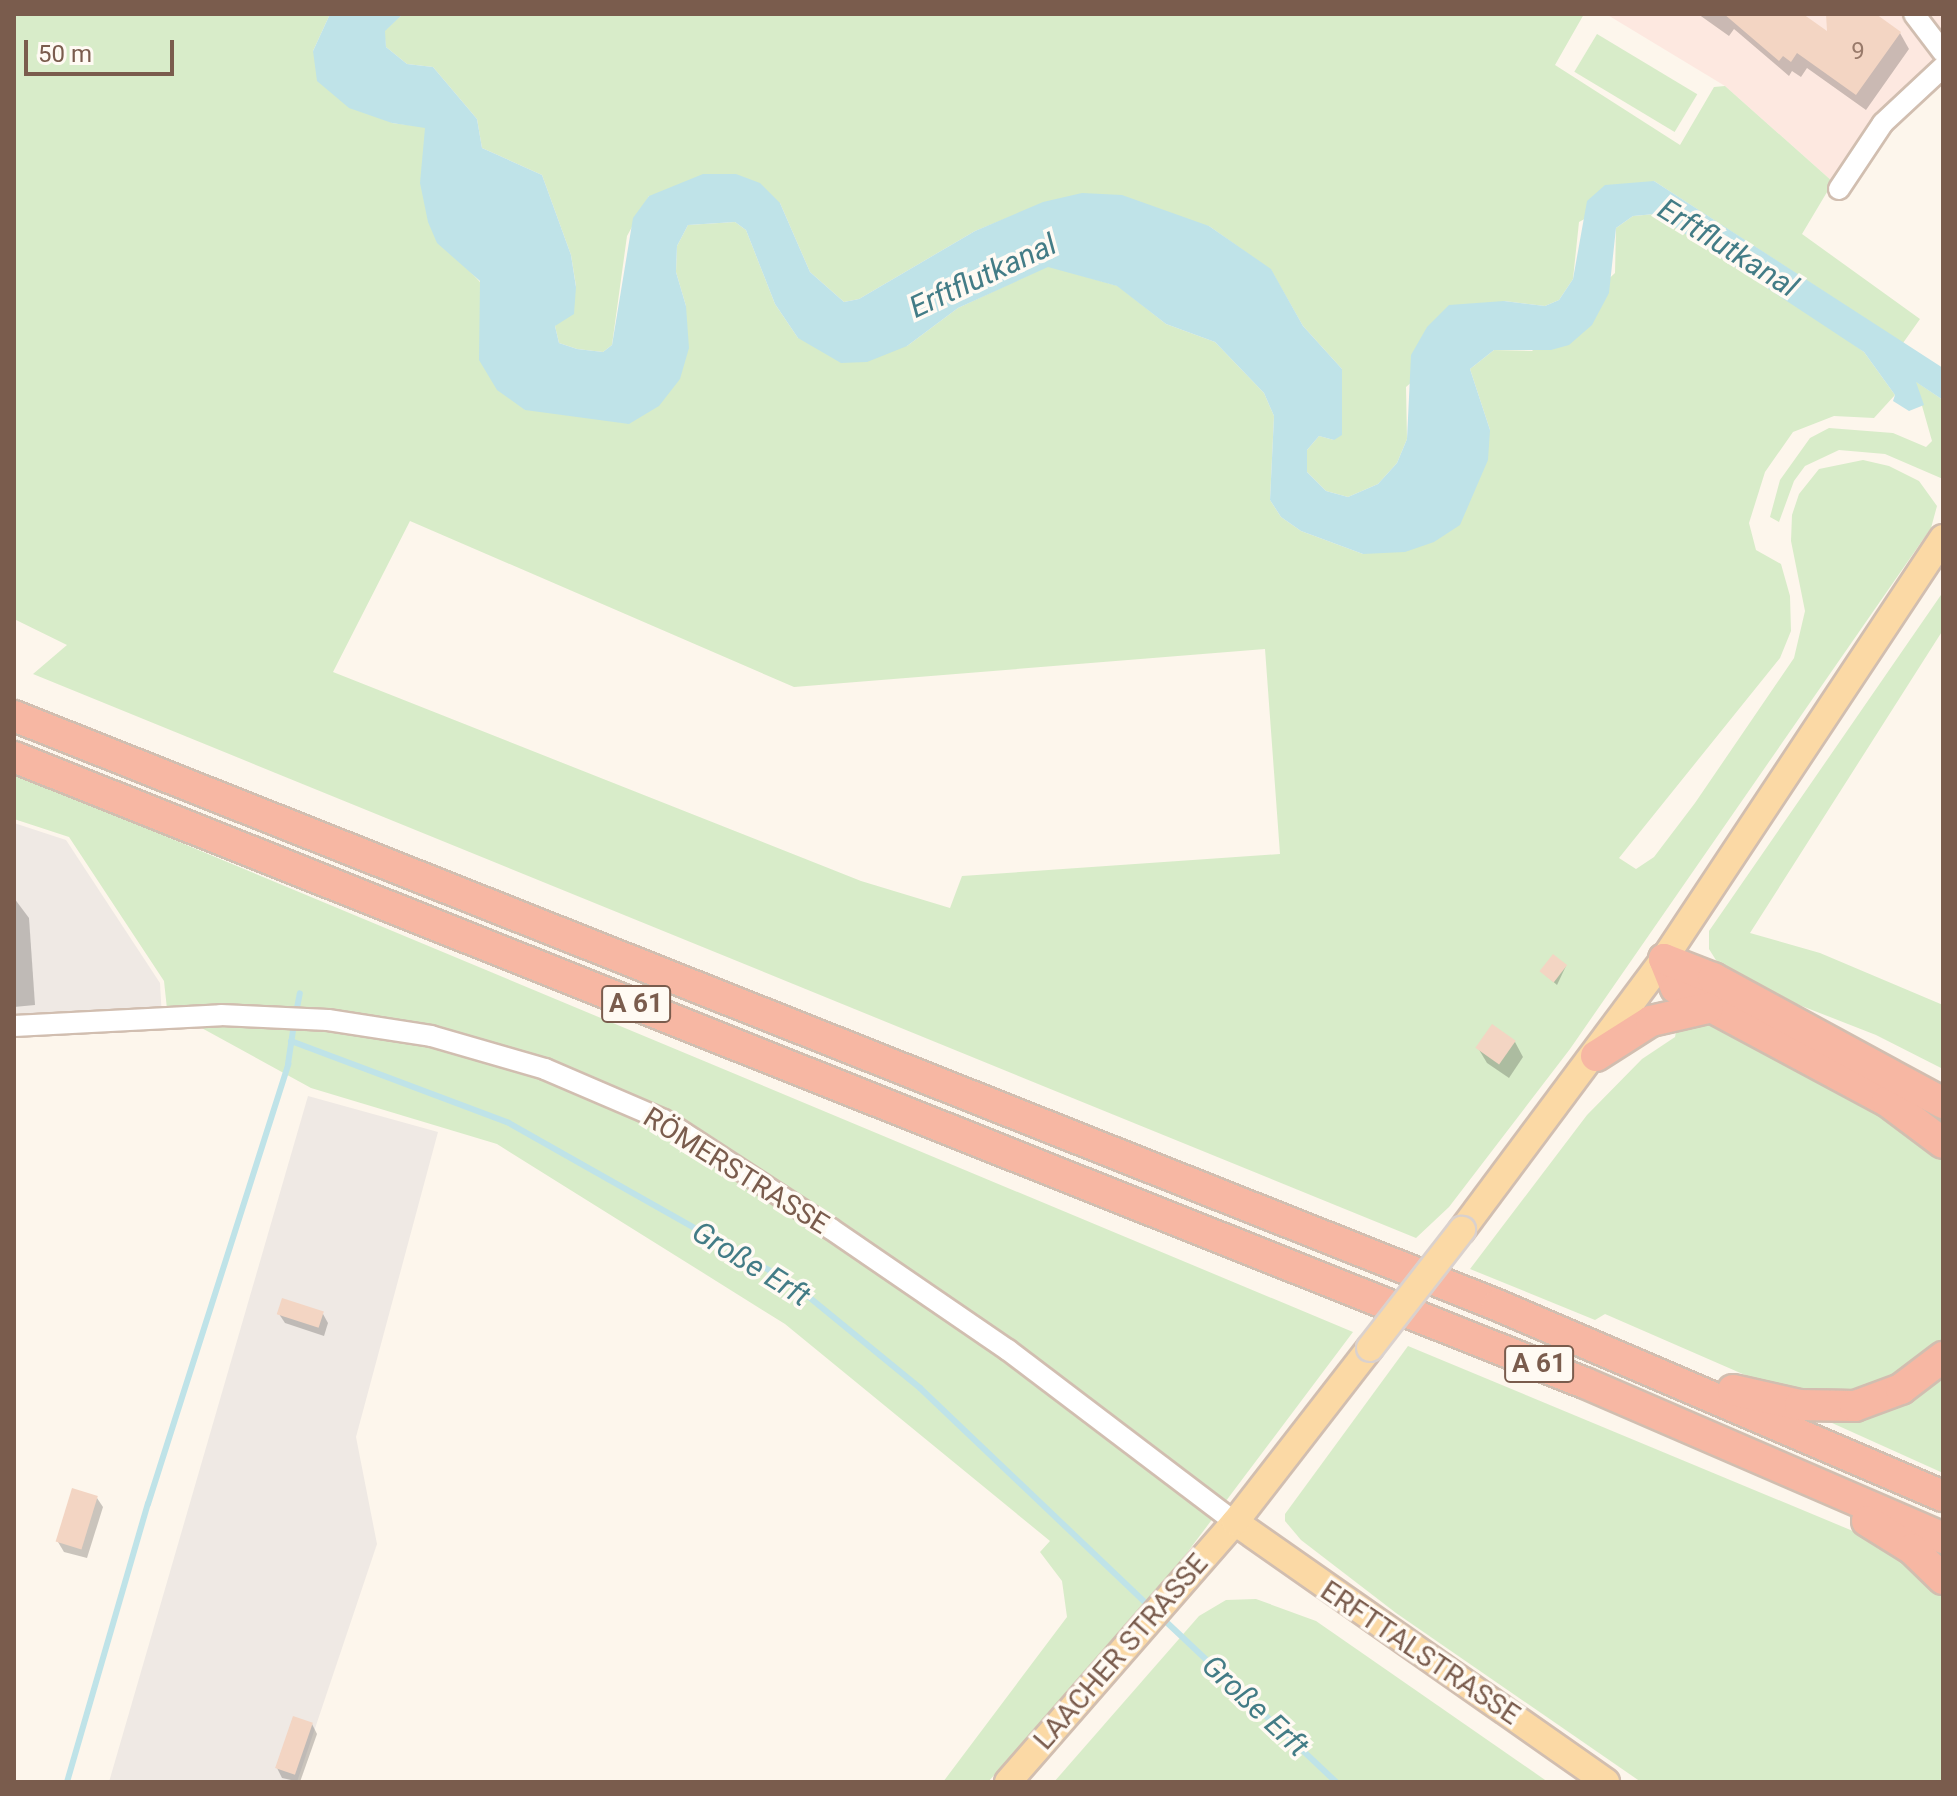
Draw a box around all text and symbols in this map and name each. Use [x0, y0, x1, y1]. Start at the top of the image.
scale bar [28, 24, 178, 74]
house number: 9 [1851, 38, 1865, 66]
text: 50 m [38, 40, 92, 68]
water label: Erftflutkanal [1652, 191, 1804, 305]
water label: Erftflutkanal [904, 226, 1062, 326]
road number: A 61 [600, 982, 672, 1026]
street label: RÖMERSTRASSE [637, 1101, 835, 1241]
water label: Große Erft [685, 1214, 817, 1314]
road number: A 61 [1503, 1342, 1575, 1386]
street label: LAACHER STRASSE [1027, 1547, 1215, 1757]
street label: ERFTTALSTRASSE [1314, 1574, 1526, 1732]
water label: Große Erft [1194, 1648, 1316, 1764]

